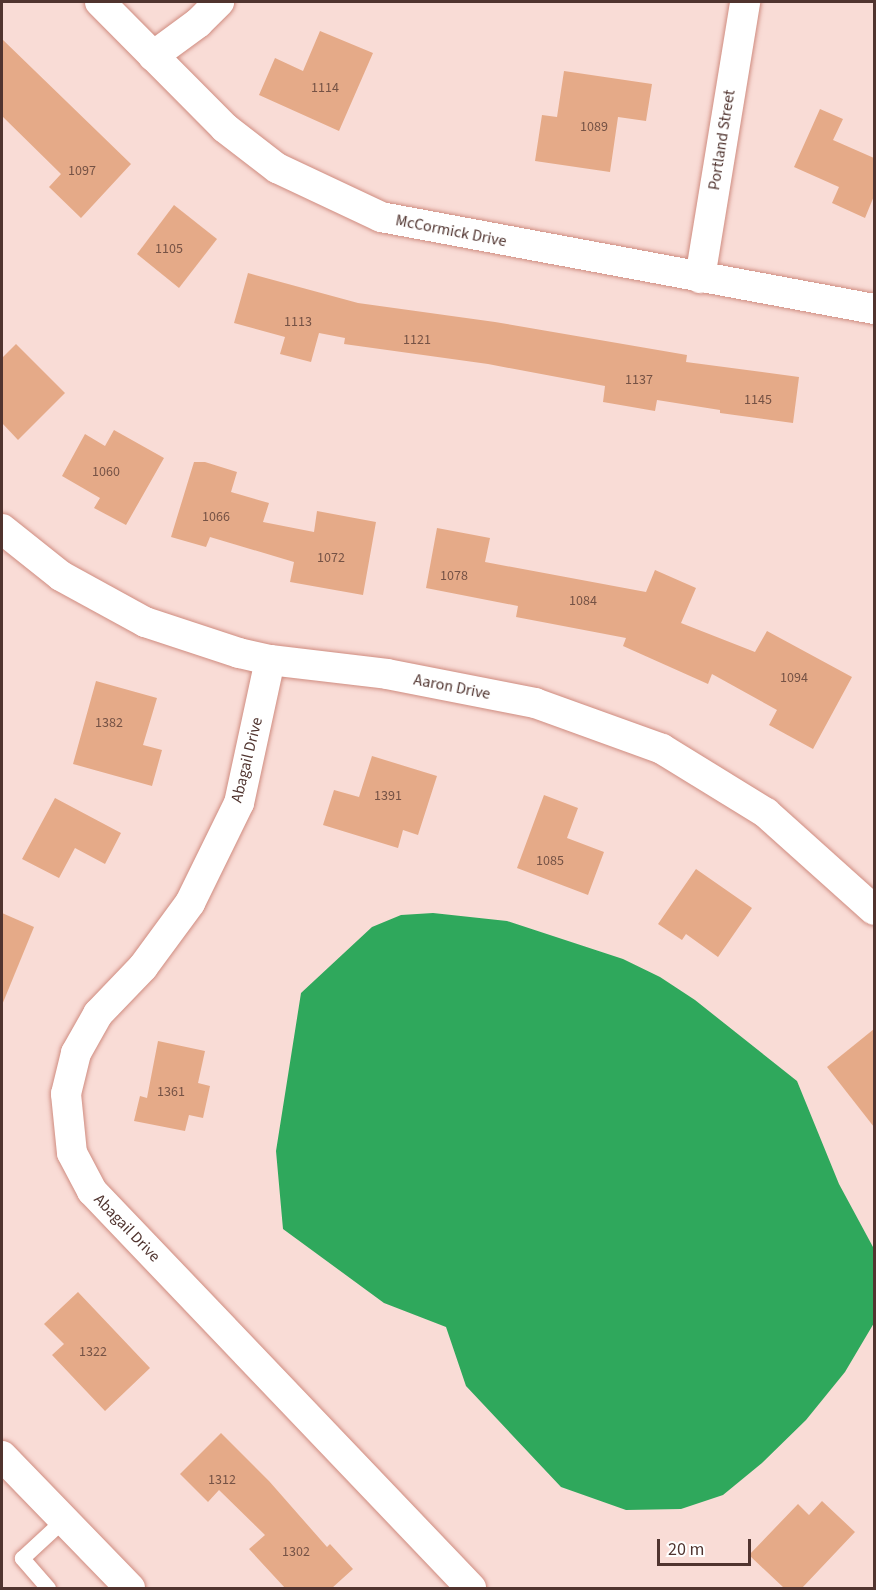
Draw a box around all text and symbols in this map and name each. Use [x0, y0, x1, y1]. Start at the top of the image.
house number: 1114 [311, 80, 339, 96]
street label: Portland Street [705, 88, 739, 192]
house number: 1089 [580, 119, 608, 135]
house number: 1097 [68, 163, 96, 179]
street label: McCormick Drive [394, 211, 508, 251]
house number: 1105 [155, 241, 183, 257]
house number: 1113 [284, 314, 312, 330]
house number: 1121 [403, 332, 431, 348]
house number: 1137 [625, 372, 653, 388]
house number: 1145 [744, 392, 772, 408]
house number: 1060 [92, 464, 120, 480]
house number: 1066 [202, 509, 230, 525]
house number: 1072 [317, 550, 345, 566]
house number: 1078 [440, 568, 468, 584]
house number: 1084 [569, 593, 597, 609]
street label: Aaron Drive [412, 670, 492, 704]
house number: 1094 [780, 670, 808, 686]
house number: 1382 [95, 715, 123, 731]
street label: Abagail Drive [227, 715, 267, 805]
house number: 1391 [374, 788, 402, 804]
house number: 1085 [536, 853, 564, 869]
house number: 1361 [157, 1084, 185, 1100]
street label: Abagail Drive [90, 1190, 164, 1266]
house number: 1322 [79, 1344, 107, 1360]
house number: 1312 [208, 1472, 236, 1488]
scale bar [660, 1527, 754, 1565]
text: 20 m [668, 1537, 704, 1562]
house number: 1302 [282, 1544, 310, 1560]

